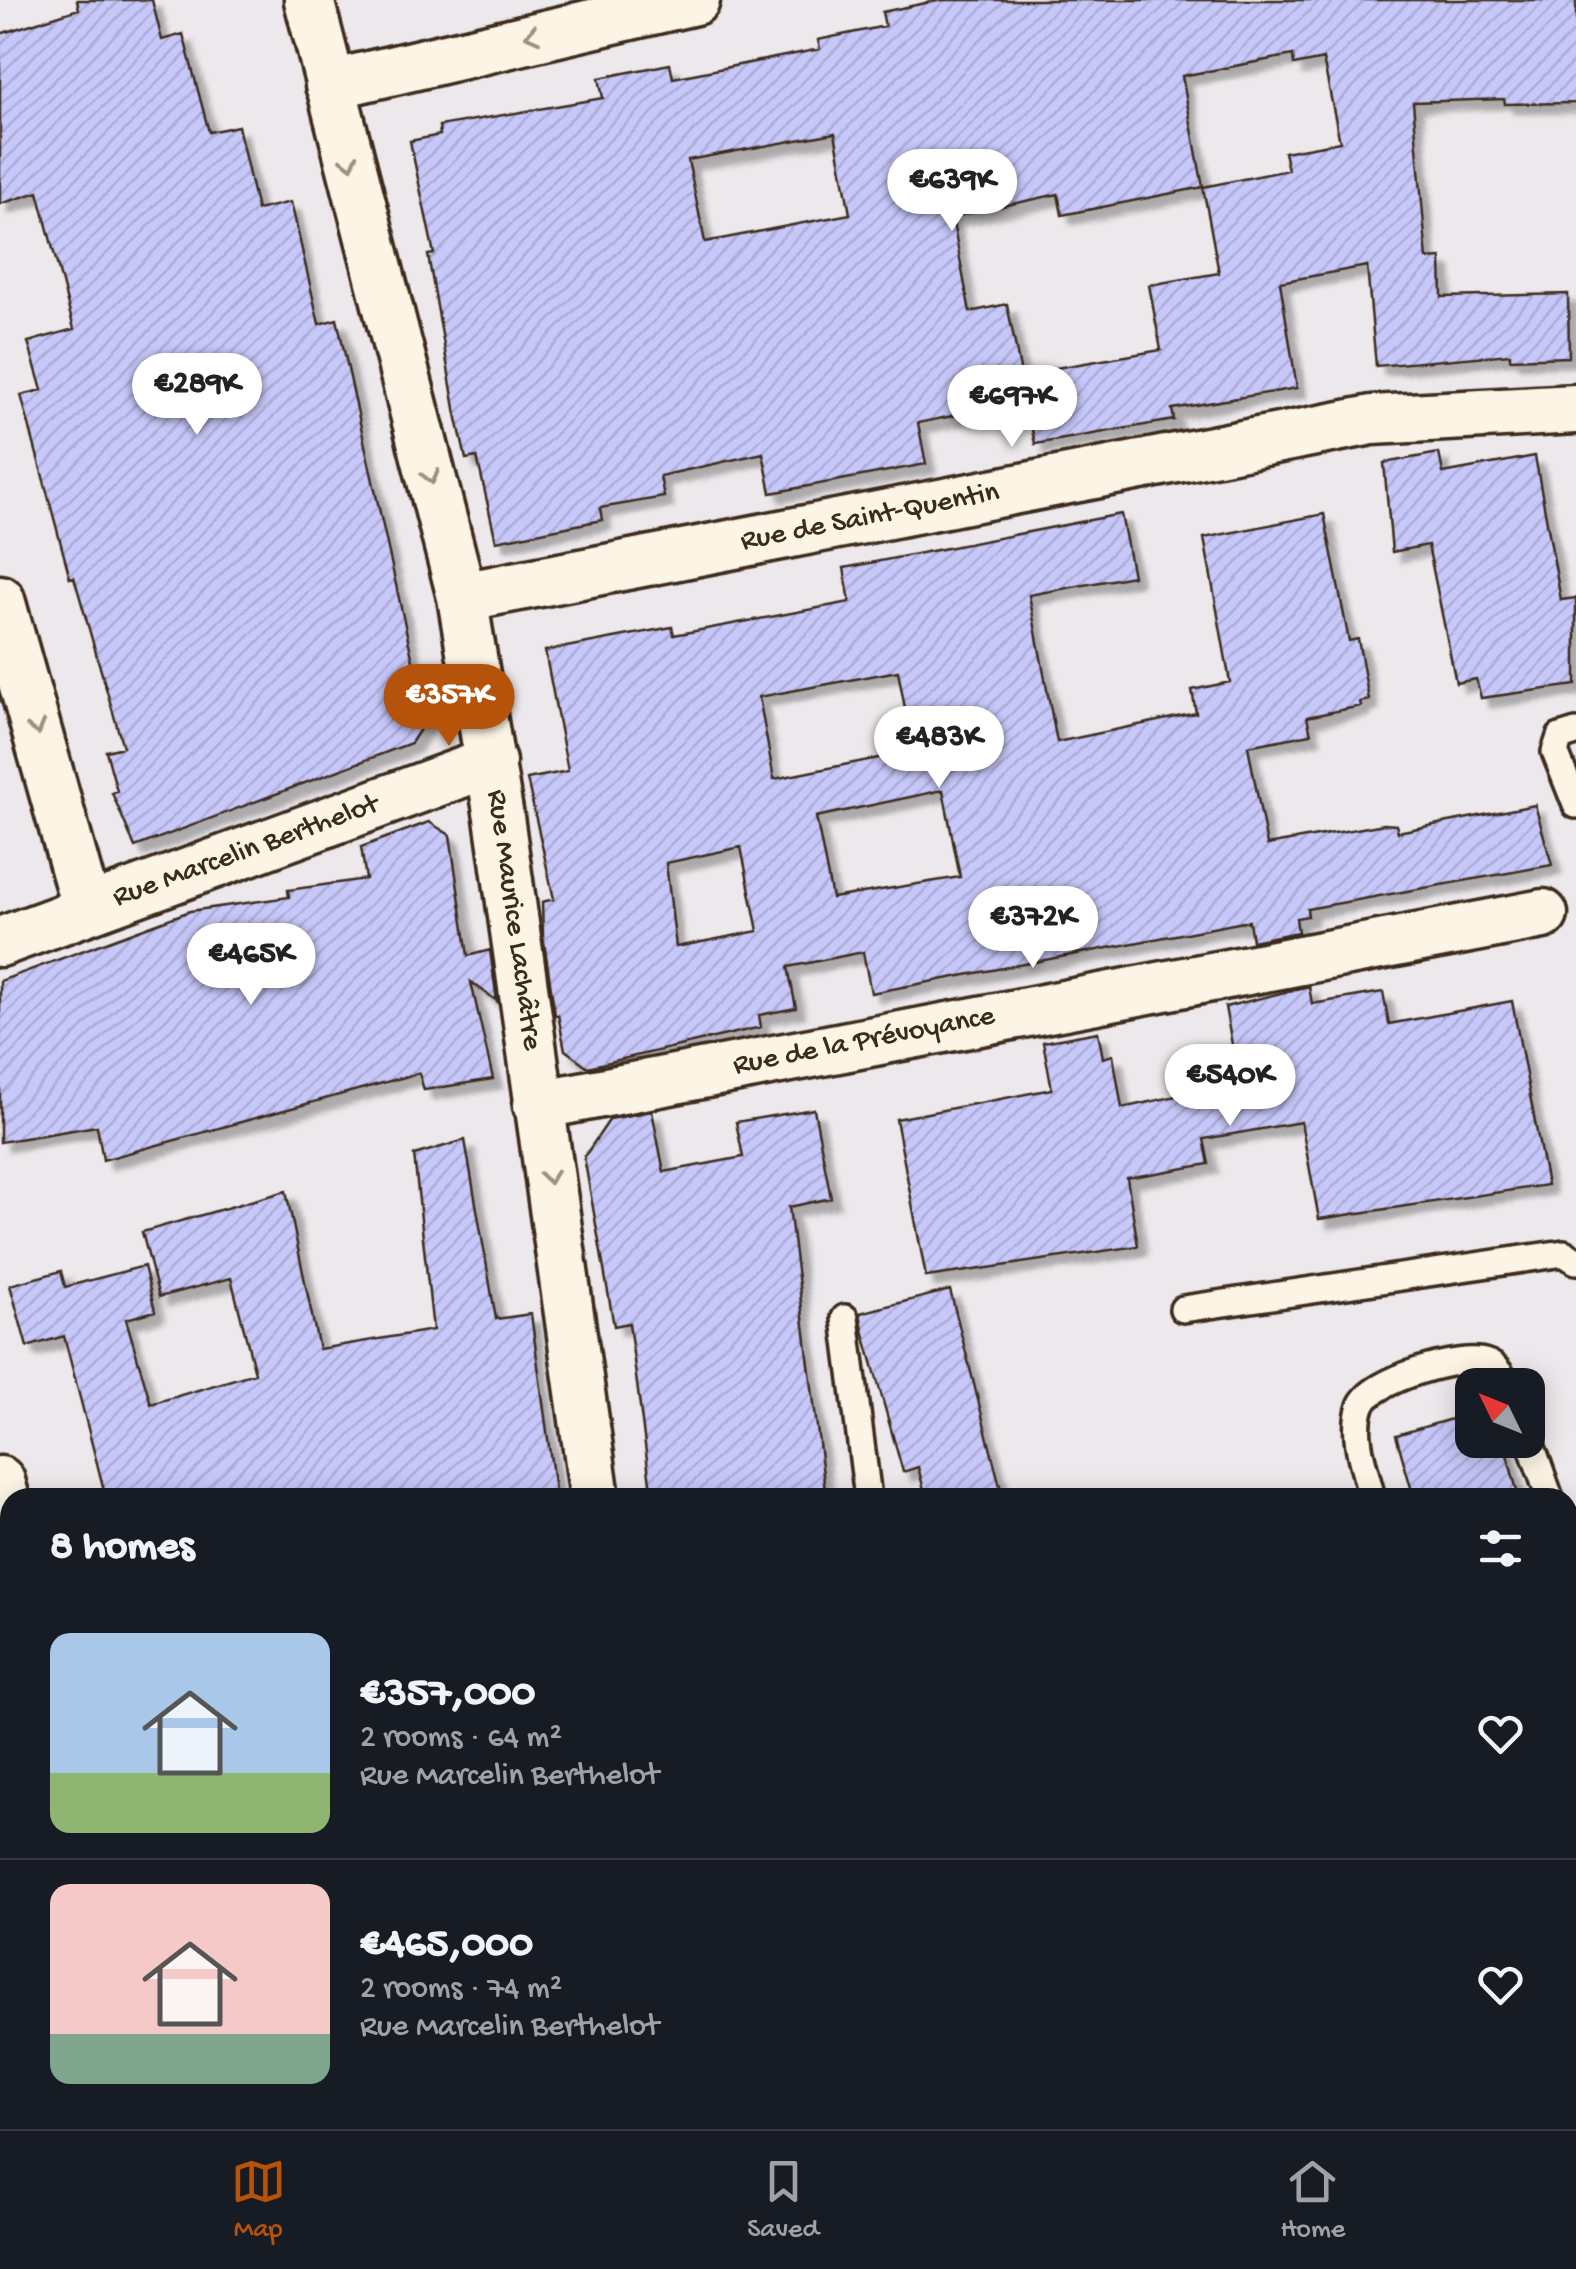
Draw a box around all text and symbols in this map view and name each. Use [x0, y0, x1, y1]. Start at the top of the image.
one-way arrow [524, 24, 541, 45]
pin: €639K [882, 149, 1022, 234]
one-way arrow [338, 153, 359, 170]
text: €639K [909, 162, 995, 200]
pin: €289K [127, 353, 267, 438]
pin: €697K [942, 365, 1082, 450]
text: €289K [154, 366, 240, 404]
text: €697K [969, 378, 1055, 416]
one-way arrow [419, 468, 440, 485]
street label: Rue de Saint-Quentin [738, 476, 1002, 560]
pin: €357K [379, 664, 519, 749]
text: €357K [406, 677, 492, 715]
pin: €483K [869, 706, 1009, 791]
one-way arrow [25, 718, 46, 736]
text: €483K [896, 719, 982, 757]
street label: Rue Marcelin Berthelot [108, 787, 386, 916]
street label: Rue Maurice Lachâtre [477, 787, 549, 1053]
pin: €372K [963, 886, 1103, 971]
text: €372K [990, 899, 1076, 937]
pin: €465K [181, 923, 321, 1008]
text: €465K [209, 936, 293, 974]
street label: Rue de la Prévoyance [730, 999, 998, 1085]
pin: €540K [1160, 1044, 1300, 1129]
text: €540K [1187, 1057, 1273, 1095]
one-way arrow [537, 1168, 558, 1185]
north arrow [1455, 1368, 1545, 1458]
map controls [1455, 1368, 1545, 1458]
icon: filters [1473, 1521, 1528, 1576]
text: 8 homes [50, 1524, 194, 1573]
text: €357,000 [360, 1671, 535, 1720]
icon: home [130, 1673, 250, 1793]
icon: heart [1473, 1706, 1528, 1761]
text: 2 rooms · 64 m² [360, 1720, 562, 1758]
text: Rue Marcelin Berthelot [360, 1758, 659, 1796]
text: €465,000 [360, 1922, 533, 1971]
icon: home [130, 1924, 250, 2044]
icon: heart [1473, 1957, 1528, 2012]
text: 2 rooms · 74 m² [360, 1971, 562, 2009]
text: Rue Marcelin Berthelot [360, 2009, 659, 2047]
tab: Map [231, 2154, 286, 2247]
tab: Saved [747, 2154, 819, 2247]
tab: Home [1280, 2154, 1345, 2247]

